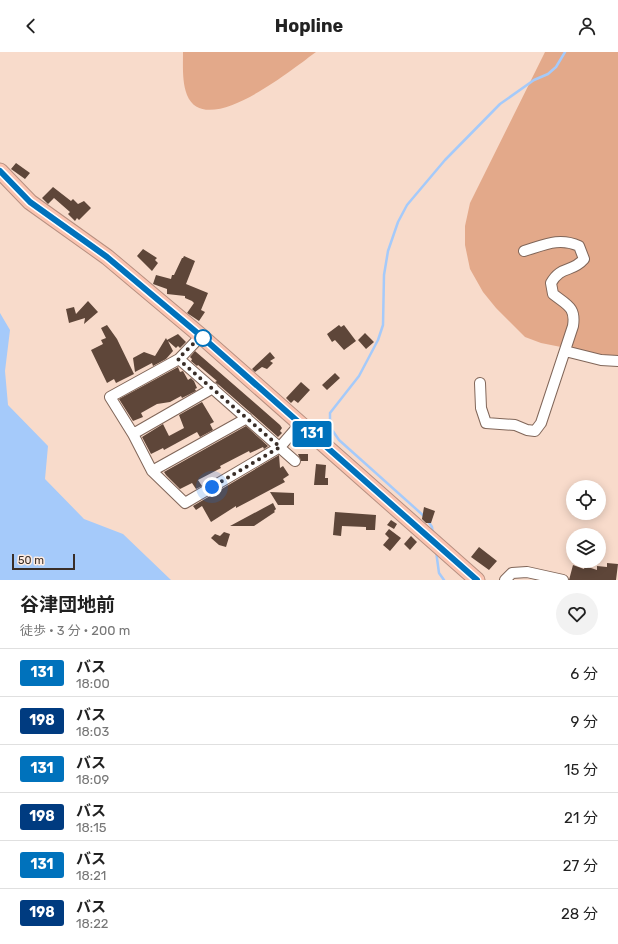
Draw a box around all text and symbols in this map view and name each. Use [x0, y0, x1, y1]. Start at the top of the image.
icon: back [20, 15, 42, 37]
text: Hopline [275, 15, 343, 37]
icon: person [576, 15, 598, 37]
unlabelled marker [194, 329, 212, 347]
line badge: 131 [289, 421, 335, 447]
text: 131 [301, 425, 323, 442]
your location [202, 477, 222, 497]
map controls [566, 480, 606, 568]
button: locate [566, 480, 606, 520]
button: layers [566, 528, 606, 568]
scale bar [12, 552, 75, 571]
text: 50 m [18, 554, 44, 567]
text: 谷津団地前 [20, 593, 115, 616]
button: heart [556, 593, 598, 635]
text: 徒歩 · 3 分 · 200 m [20, 623, 130, 638]
text: バス [76, 658, 106, 676]
text: 131 [31, 664, 53, 681]
text: 6 分 [570, 665, 598, 683]
text: 18:00 [76, 676, 110, 691]
text: バス [76, 706, 106, 724]
text: 198 [29, 712, 55, 729]
text: 9 分 [570, 713, 598, 731]
text: 18:03 [76, 724, 109, 739]
text: バス [76, 754, 106, 772]
text: 131 [31, 760, 53, 777]
text: 15 分 [564, 761, 598, 779]
text: 18:09 [76, 772, 109, 787]
text: バス [76, 802, 106, 820]
text: 198 [29, 808, 55, 825]
text: 21 分 [564, 809, 598, 827]
text: 18:15 [76, 820, 106, 835]
text: バス [76, 850, 106, 868]
text: 131 [31, 856, 53, 873]
text: 27 分 [563, 857, 598, 875]
text: 18:21 [76, 868, 106, 883]
text: バス [76, 898, 106, 916]
text: 198 [29, 904, 55, 921]
text: 28 分 [561, 905, 598, 923]
text: 18:22 [76, 916, 108, 931]

